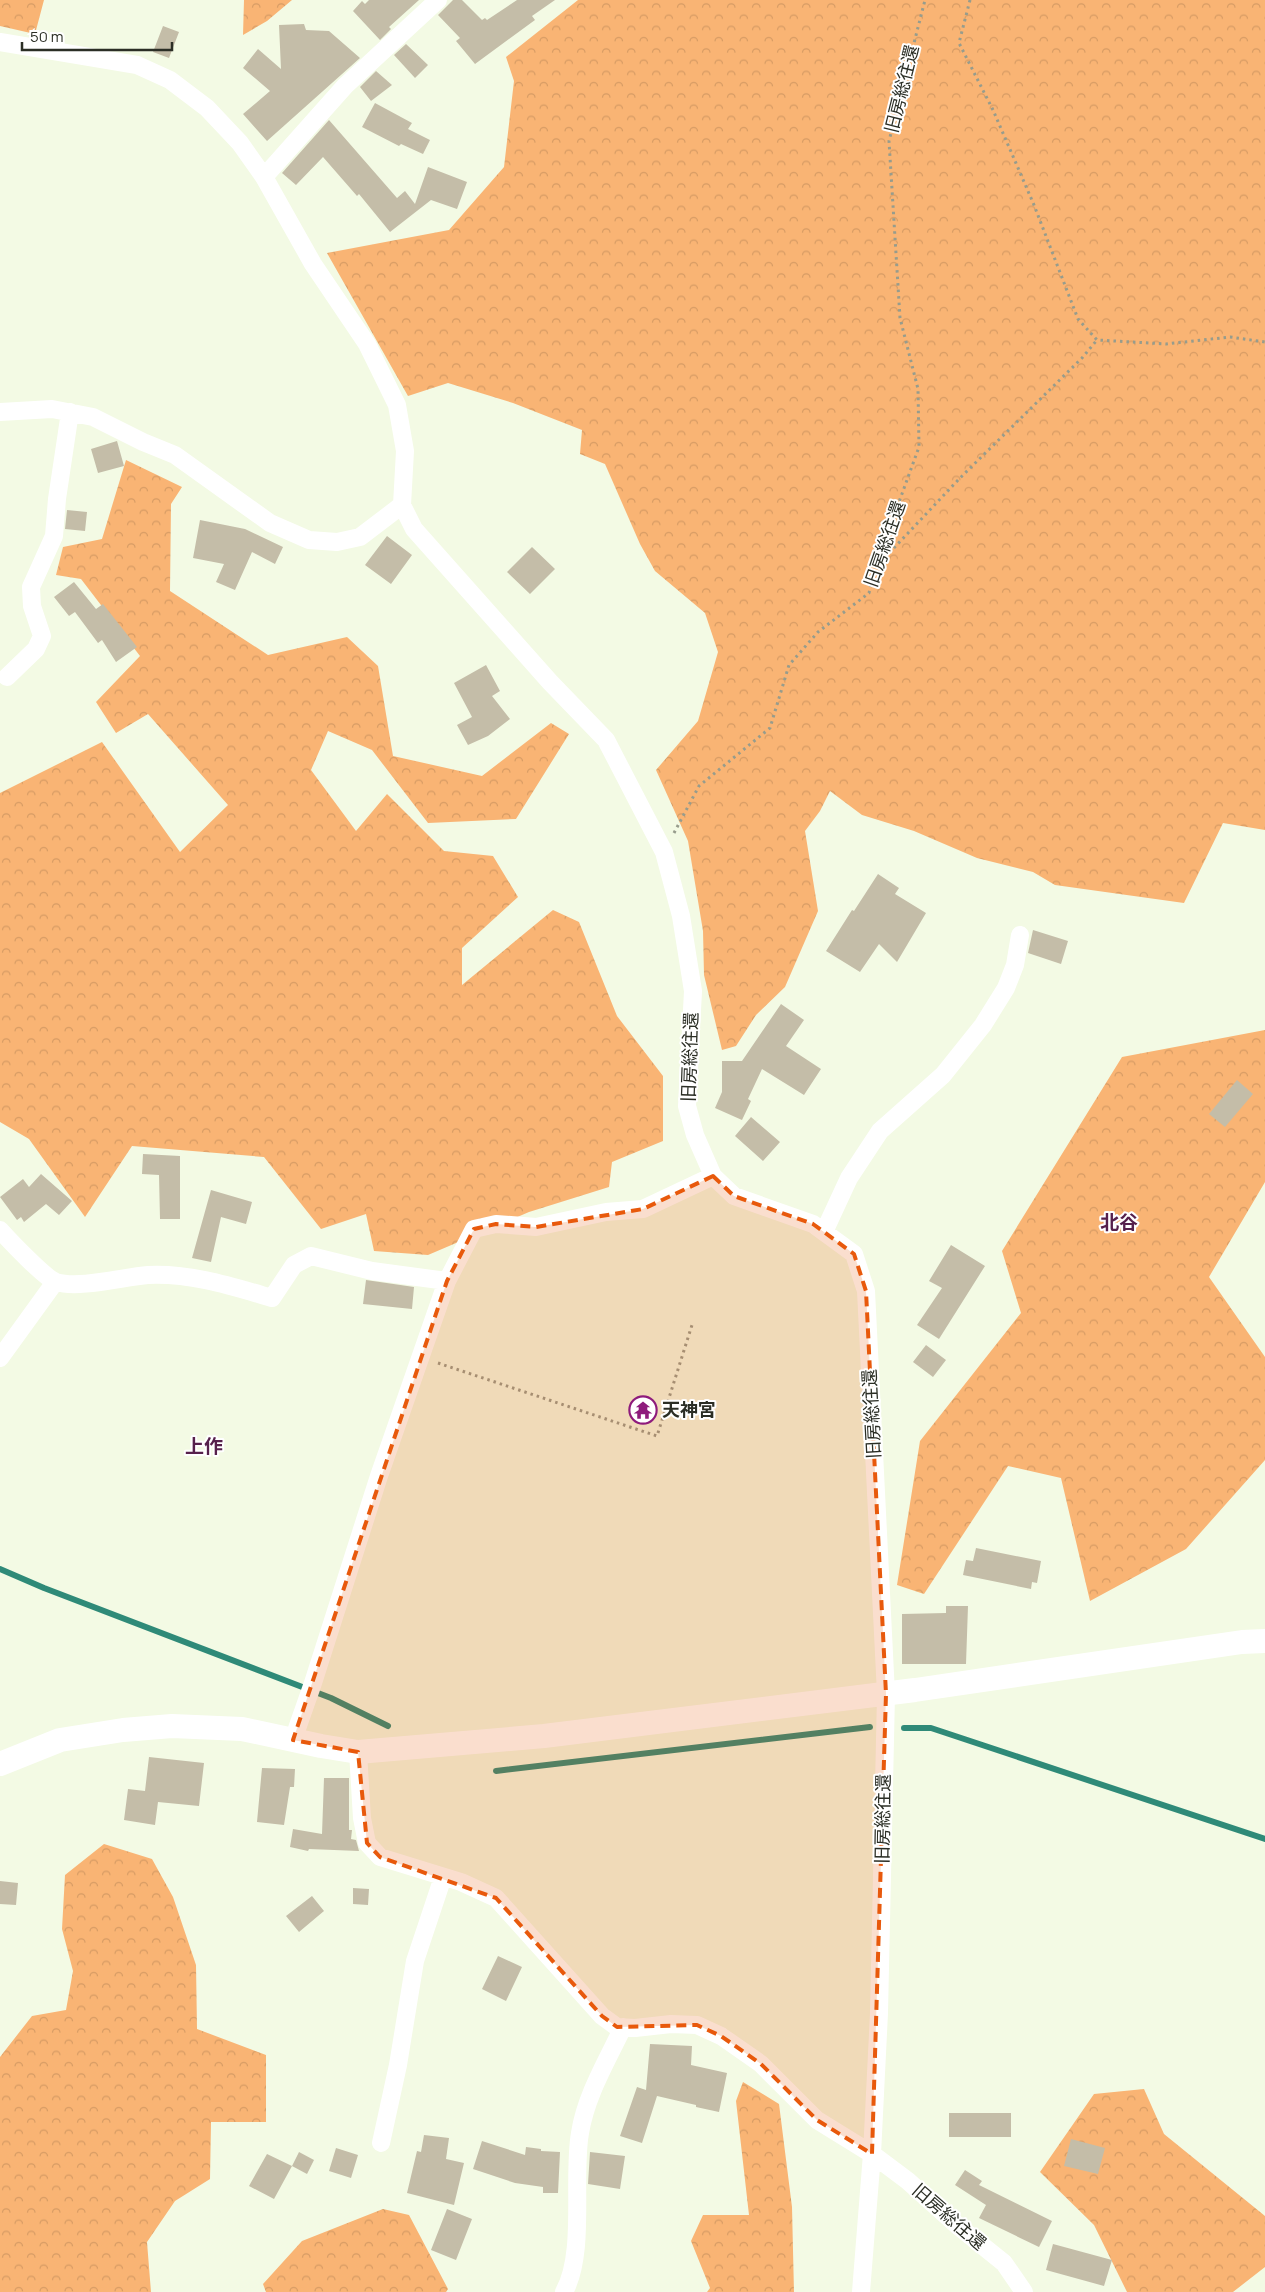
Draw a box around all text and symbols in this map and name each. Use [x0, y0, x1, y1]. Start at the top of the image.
scale bar [22, 20, 172, 52]
text: 50 m [30, 26, 64, 47]
street label: 旧房総往還 [878, 42, 924, 135]
street label: 旧房総往還 [858, 497, 910, 590]
street label: 旧房総往還 [675, 1012, 703, 1102]
district label: 北谷 [1100, 1209, 1138, 1235]
street label: 旧房総往還 [857, 1368, 885, 1460]
temple icon: 天神宮 [628, 1395, 658, 1425]
place label: 天神宮 [662, 1397, 716, 1421]
district label: 上作 [185, 1433, 223, 1459]
street label: 旧房総往還 [869, 1774, 895, 1864]
street label: 旧房総往還 [908, 2178, 991, 2255]

